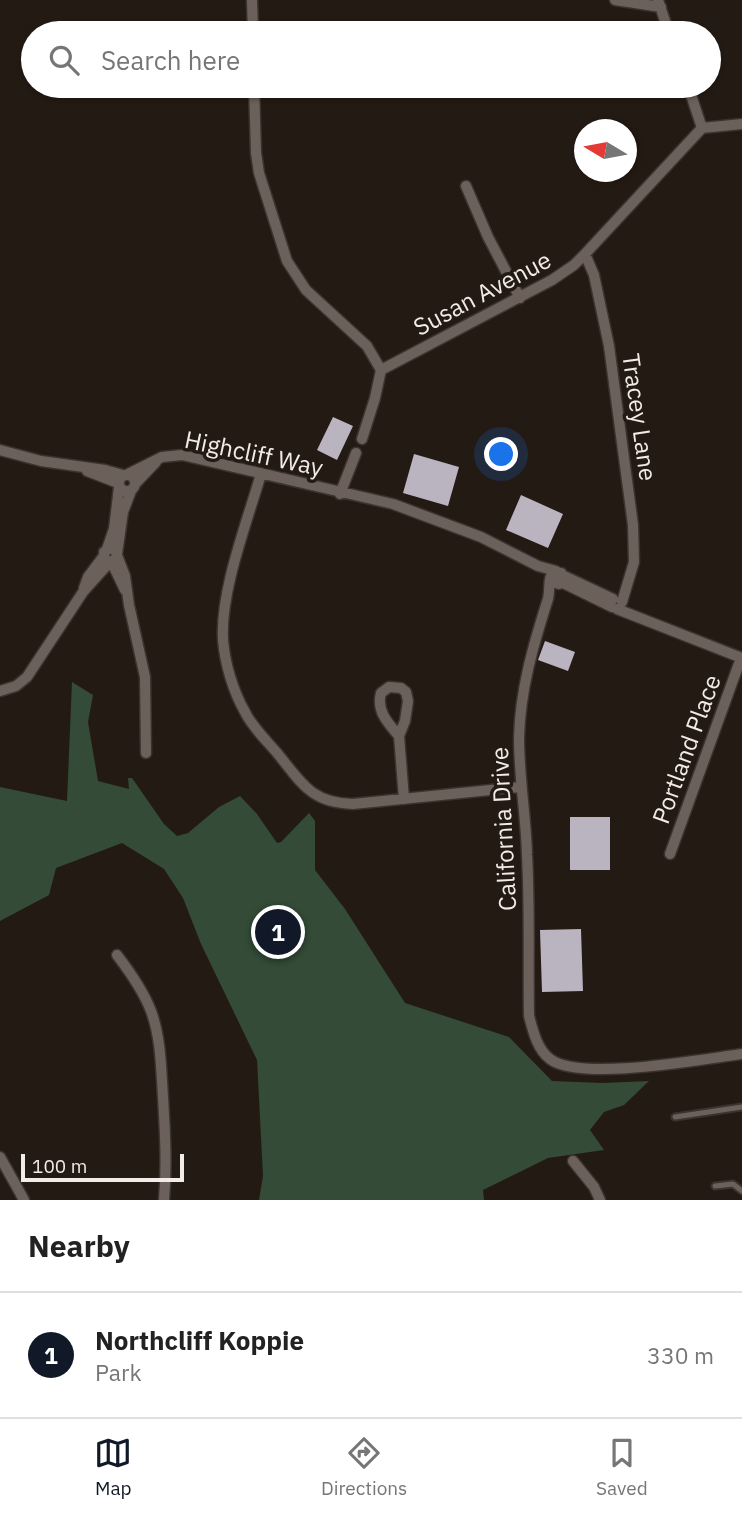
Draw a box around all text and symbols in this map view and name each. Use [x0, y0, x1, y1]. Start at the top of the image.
search box [21, 21, 721, 98]
icon: search [45, 41, 83, 79]
text: Search here [101, 43, 240, 77]
north arrow [574, 119, 637, 182]
street label: Susan Avenue [408, 243, 556, 343]
street label: Tracey Lane [615, 351, 665, 483]
street label: Highcliff Way [182, 423, 326, 483]
your location [484, 437, 518, 471]
street label: Portland Place [644, 670, 728, 828]
street label: California Drive [483, 746, 523, 912]
pin: 1 [255, 906, 301, 958]
scale bar [21, 1151, 184, 1183]
text: 100 m [32, 1154, 87, 1178]
text: Nearby [28, 1226, 130, 1265]
text: Northcliff Koppie [95, 1323, 304, 1357]
text: 1 [44, 1340, 58, 1370]
text: 330 m [647, 1340, 714, 1370]
text: Park [95, 1357, 142, 1387]
tab: Map [94, 1434, 132, 1500]
tab: Directions [321, 1434, 407, 1500]
tab: Saved [596, 1434, 648, 1500]

